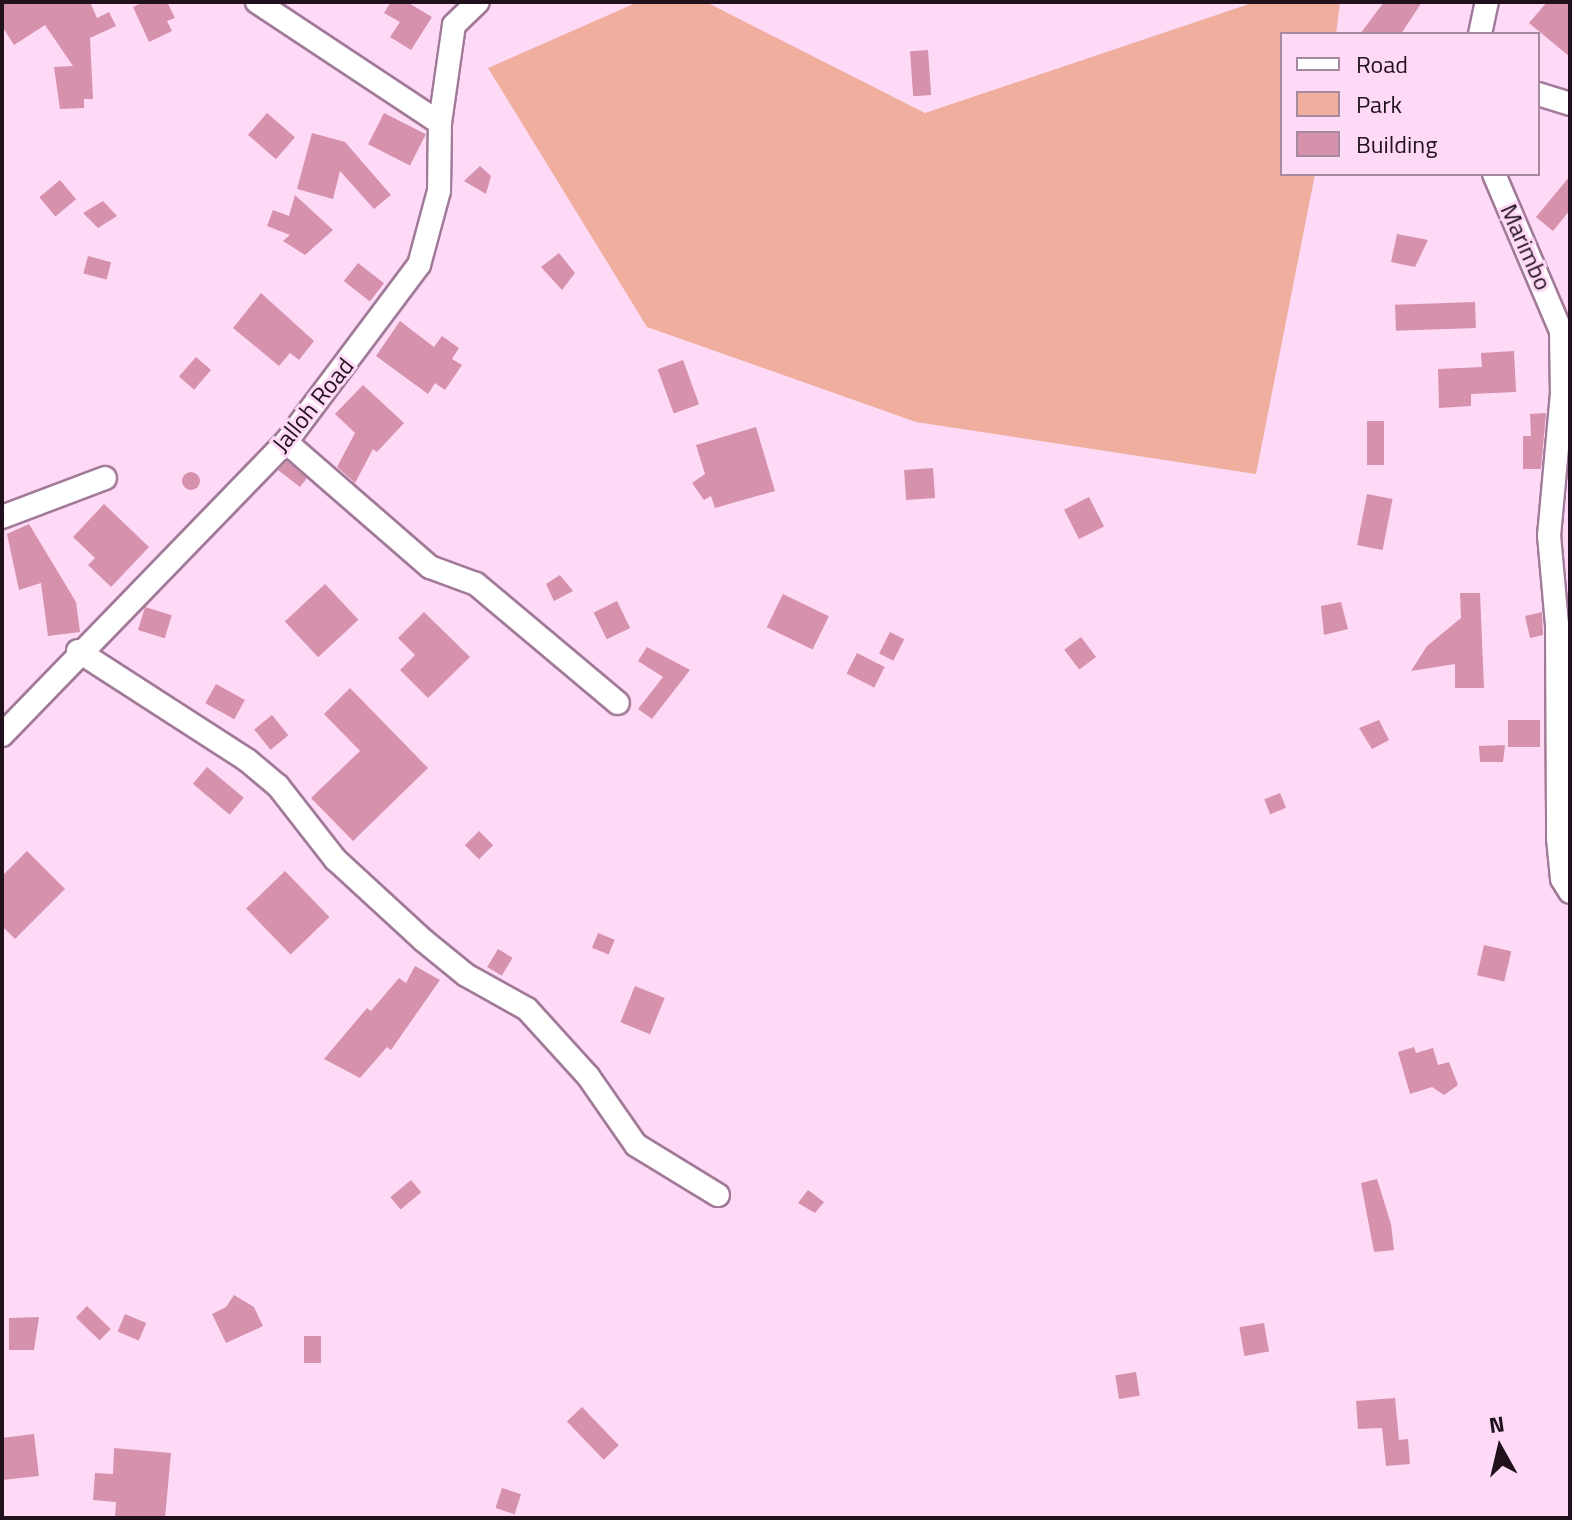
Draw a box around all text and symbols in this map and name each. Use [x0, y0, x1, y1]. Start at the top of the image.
legend [1280, 32, 1540, 176]
text: Road [1356, 46, 1408, 82]
text: Park [1356, 86, 1402, 122]
text: Building [1356, 126, 1438, 162]
street label: Marimbo [1494, 200, 1558, 294]
street label: Jalloh Road [266, 352, 360, 458]
text: N [1487, 1406, 1507, 1442]
north arrow [1460, 1408, 1540, 1488]

